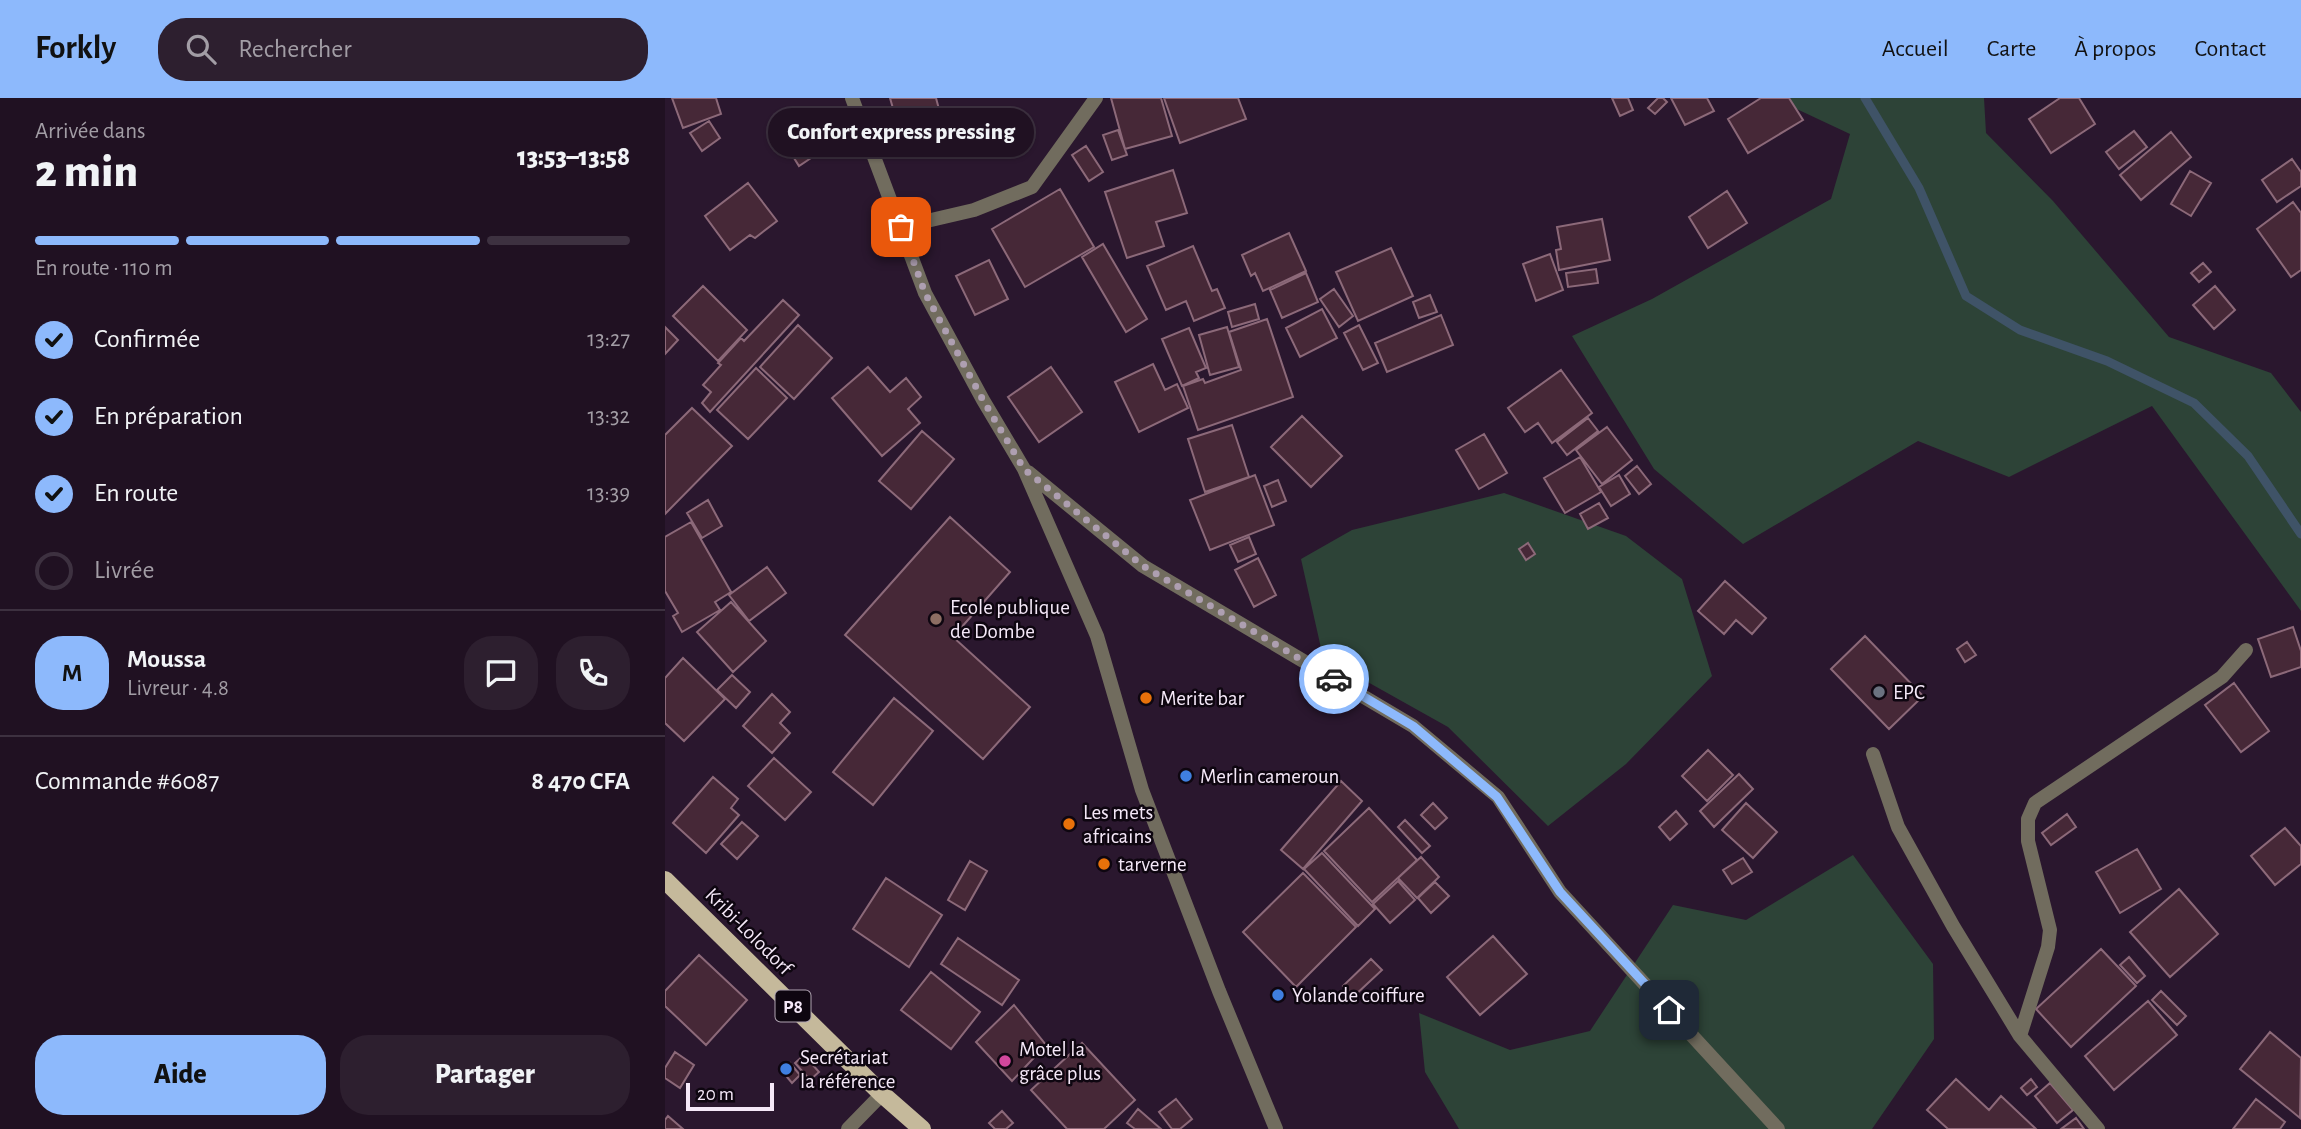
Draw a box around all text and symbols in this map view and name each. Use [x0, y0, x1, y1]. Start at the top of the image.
search box [158, 18, 648, 81]
icon: search [182, 30, 220, 68]
text: Forkly [35, 32, 116, 65]
text: Rechercher [238, 36, 352, 62]
text: Accueil [1882, 37, 1949, 61]
text: Carte [1987, 37, 2036, 61]
text: À propos [2074, 37, 2156, 61]
text: Contact [2194, 37, 2266, 61]
callout: Confort express pressing [768, 108, 1034, 157]
text: Arrivée dans [35, 120, 146, 143]
text: Confort express pressing [787, 121, 1015, 144]
text: 13:53–13:58 [517, 144, 630, 170]
text: 2 min [35, 149, 138, 195]
pin [871, 197, 931, 257]
icon: bag [882, 208, 920, 246]
text: En route · 110 m [35, 257, 173, 280]
icon: check [35, 321, 73, 359]
text: Confirmée [94, 326, 200, 352]
text: 13:27 [587, 328, 630, 351]
icon: check [35, 398, 73, 436]
text: En préparation [94, 403, 243, 429]
text: 13:32 [587, 405, 630, 428]
icon: check [35, 475, 73, 513]
text: En route [94, 480, 178, 506]
text: 13:39 [587, 482, 630, 505]
text: Livrée [94, 557, 154, 583]
place label: Ecole publique de Dombe [950, 597, 1070, 642]
marker: Ecole publique de Dombe [928, 611, 944, 627]
button: chat [464, 636, 538, 710]
button: phone [556, 636, 630, 710]
courier [1299, 644, 1369, 714]
text: Moussa [127, 646, 206, 672]
text: M [62, 660, 82, 686]
icon: car [1315, 660, 1353, 698]
text: Livreur · 4.8 [127, 677, 229, 700]
place label: EPC [1893, 682, 1925, 703]
marker: EPC [1871, 684, 1887, 700]
place label: Merite bar [1160, 688, 1245, 709]
marker: Merite bar [1138, 690, 1154, 706]
place label: Merlin cameroun [1200, 766, 1339, 787]
text: Commande #6087 [35, 768, 219, 794]
text: 8 470 CFA [531, 768, 630, 794]
marker: Merlin cameroun [1178, 768, 1194, 784]
place label: Les mets africains [1083, 802, 1153, 847]
marker: Les mets africains [1061, 816, 1077, 832]
place label: tarverne [1118, 854, 1187, 875]
marker: tarverne [1096, 856, 1112, 872]
street label: Kribi-Lolodorf [701, 884, 797, 980]
pin [1639, 980, 1699, 1040]
place label: Yolande coiffure [1292, 985, 1425, 1006]
marker: Yolande coiffure [1270, 987, 1286, 1003]
road number: P8 [775, 991, 811, 1022]
icon: home [1650, 991, 1688, 1029]
button: Aide [35, 1035, 326, 1115]
button: Partager [340, 1035, 630, 1115]
place label: Motel la grâce plus [1019, 1039, 1101, 1084]
place label: Secrétariat la référence [800, 1047, 896, 1092]
marker: Motel la grâce plus [997, 1053, 1013, 1069]
marker: Secrétariat la référence [778, 1061, 794, 1077]
scale bar [686, 1080, 773, 1112]
text: 20 m [697, 1085, 734, 1104]

